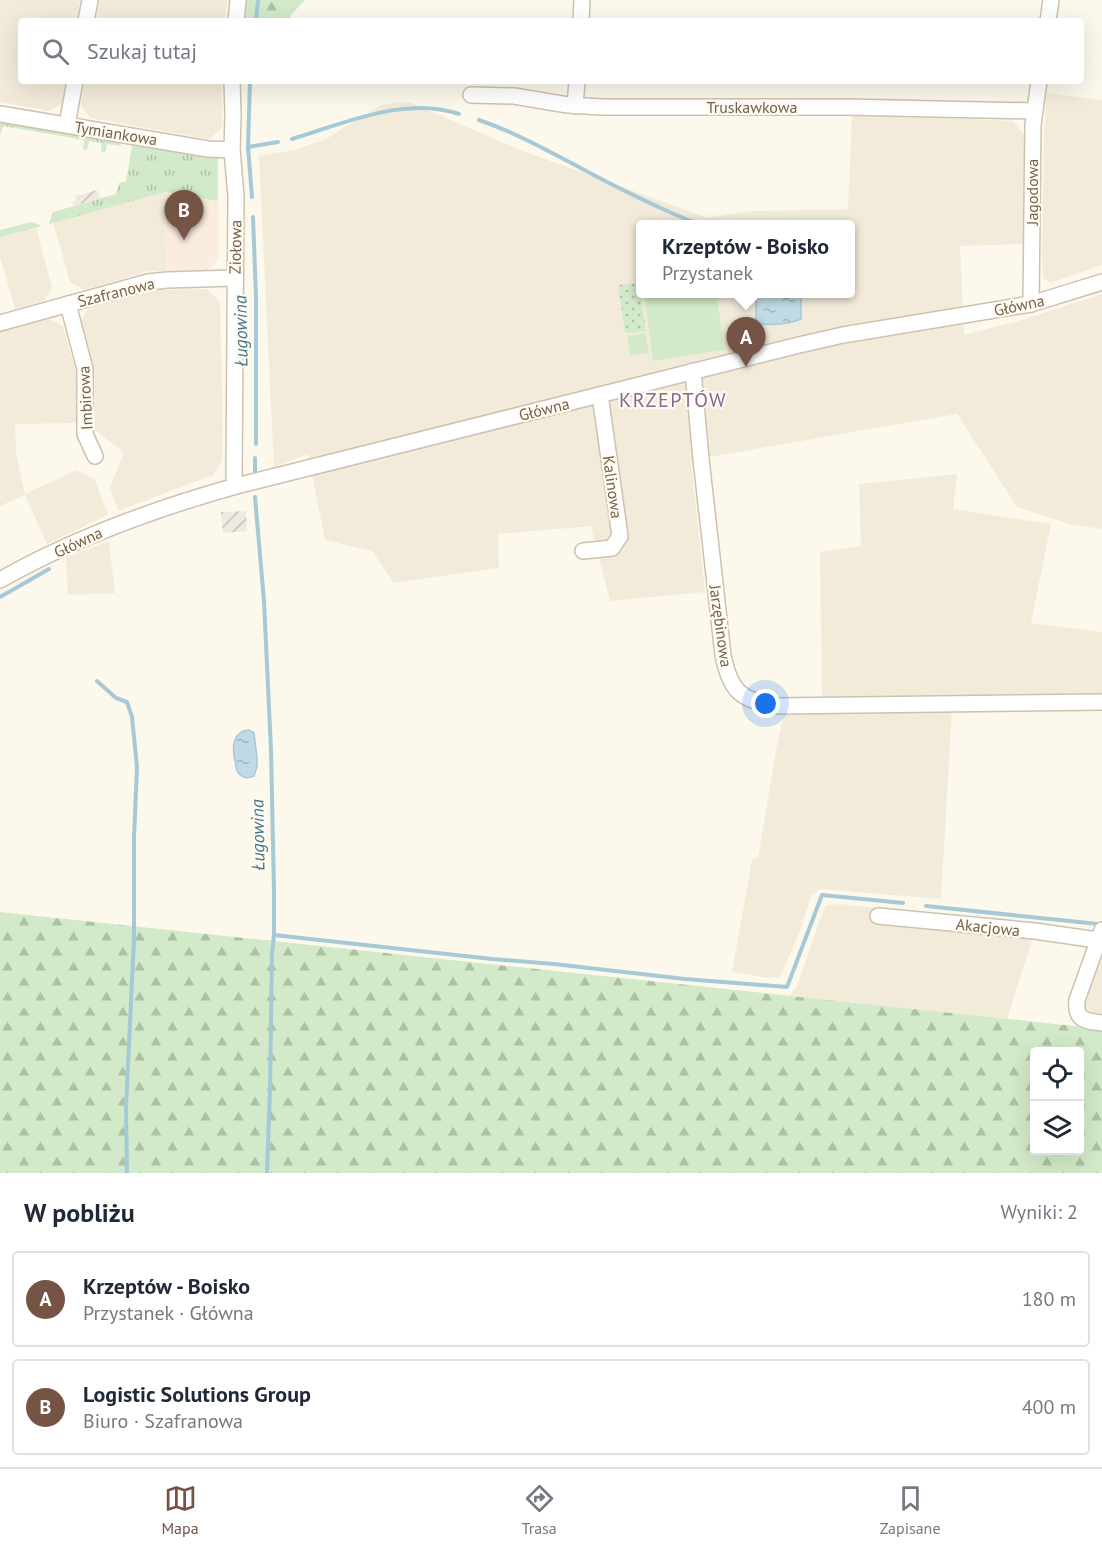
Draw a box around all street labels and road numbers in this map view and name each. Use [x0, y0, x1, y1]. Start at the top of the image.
street label: Truskawkowa [707, 97, 797, 117]
street label: Tymiankowa [73, 117, 159, 149]
street label: Jagodowa [1022, 159, 1042, 226]
street label: Ziołowa [225, 220, 245, 274]
street label: Szafranowa [75, 273, 157, 311]
street label: Główna [992, 290, 1046, 320]
street label: Imbirowa [73, 365, 97, 431]
street label: Główna [517, 393, 571, 425]
street label: Kalinowa [599, 454, 627, 520]
street label: Główna [51, 522, 105, 562]
street label: Jarzębinowa [705, 583, 737, 668]
street label: Akacjowa [955, 914, 1021, 940]

